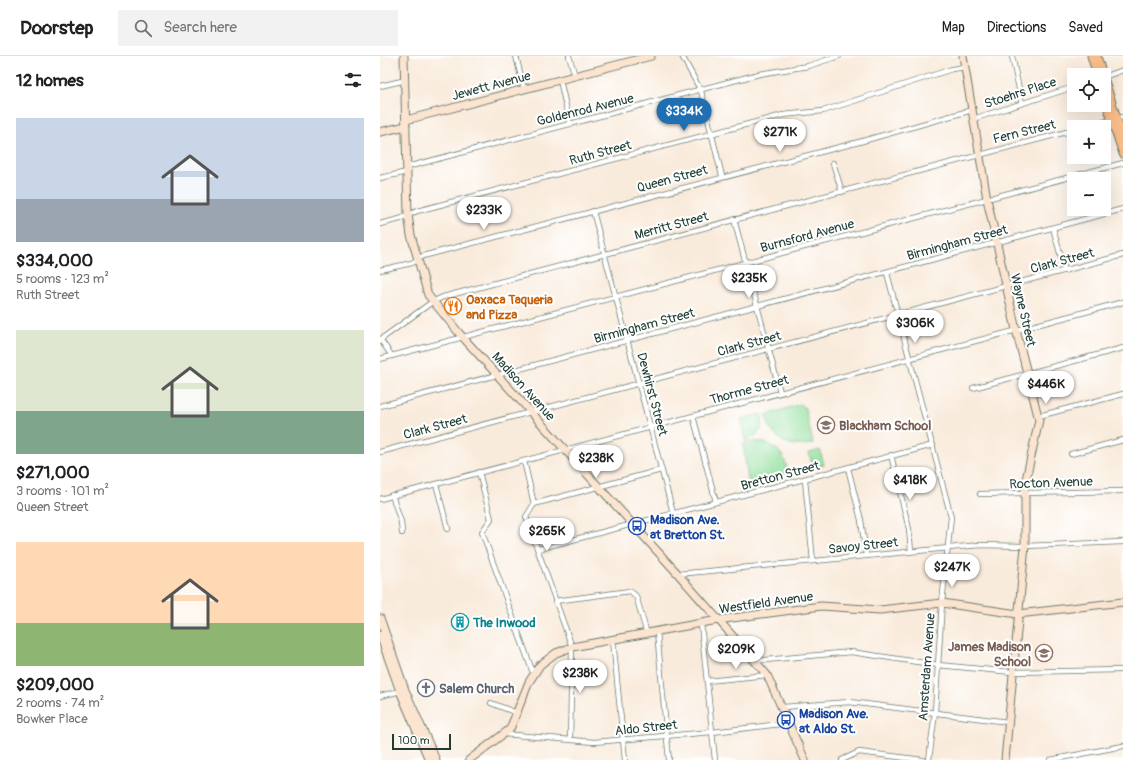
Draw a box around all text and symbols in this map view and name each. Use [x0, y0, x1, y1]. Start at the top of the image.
search box [118, 10, 398, 46]
text: Doorstep [20, 16, 94, 40]
icon: search [132, 17, 154, 39]
text: Search here [164, 18, 237, 37]
text: Map [942, 19, 965, 36]
text: Directions [987, 19, 1046, 36]
text: Saved [1068, 19, 1103, 36]
street label: Jewett Avenue [450, 68, 533, 104]
map controls [1067, 68, 1111, 216]
button: locate [1067, 68, 1111, 112]
icon: filters [342, 69, 364, 91]
text: 12 homes [16, 70, 84, 91]
street label: Stoehrs Place [982, 74, 1059, 112]
street label: Goldenrod Avenue [535, 90, 636, 130]
pin: $334K [656, 98, 712, 132]
text: $334K [666, 103, 702, 119]
street label: Fern Street [991, 116, 1058, 147]
pin: $271K [752, 119, 808, 153]
button: + [1067, 120, 1111, 164]
text: $271K [763, 124, 797, 140]
street label: Ruth Street [568, 137, 634, 169]
icon: home [154, 144, 226, 216]
street label: Queen Street [635, 162, 710, 196]
button: − [1067, 172, 1111, 216]
pin: $233K [456, 197, 512, 231]
text: $233K [466, 202, 502, 218]
street label: Merritt Street [633, 208, 711, 244]
street label: Burnsford Avenue [759, 216, 856, 256]
street label: Birmingham Street [905, 222, 1010, 264]
street label: Clark Street [1029, 245, 1097, 277]
text: $334,000 [16, 250, 93, 271]
pin: $235K [721, 265, 777, 299]
text: $235K [731, 270, 767, 286]
text: 5 rooms · 123 m² [16, 271, 109, 287]
street label: Wayne Street [1007, 272, 1039, 349]
text: Ruth Street [16, 287, 79, 303]
place label: Oaxaca Taqueria and Pizza [466, 292, 553, 323]
restaurant icon: Oaxaca Taqueria and Pizza [443, 296, 463, 316]
street label: Birmingham Street [592, 305, 697, 347]
pin: $306K [887, 310, 943, 344]
text: $306K [896, 315, 934, 331]
street label: Clark Street [716, 328, 784, 360]
street label: Madison Avenue [488, 349, 559, 425]
street label: Dewhirst Street [633, 351, 671, 438]
icon: home [154, 356, 226, 428]
pin: $446K [1018, 371, 1074, 405]
street label: Thorme Street [708, 372, 791, 408]
text: $446K [1027, 376, 1065, 392]
street label: Clark Street [402, 411, 470, 443]
school or university icon: Blackham School [816, 415, 836, 435]
place label: Blackham School [839, 418, 931, 434]
pin: $238K [568, 445, 624, 479]
text: $238K [578, 450, 614, 466]
street label: Bretton Street [739, 458, 822, 494]
text: $271,000 [16, 462, 90, 483]
pin: $418K [882, 467, 938, 501]
text: $418K [893, 472, 927, 488]
street label: Rocton Avenue [1009, 474, 1094, 492]
text: 3 rooms · 101 m² [16, 483, 109, 499]
text: Queen Street [16, 499, 88, 515]
place label: Madison Ave. at Bretton St. [650, 512, 725, 543]
bus stop icon: Madison Ave. at Bretton St. [627, 516, 647, 536]
pin: $265K [519, 518, 575, 552]
text: $265K [529, 523, 565, 539]
street label: Savoy Street [827, 534, 900, 558]
pin: $247K [924, 554, 980, 588]
text: $247K [934, 559, 970, 575]
icon: home [154, 568, 226, 640]
street label: Westfield Avenue [718, 588, 815, 618]
building icon: The Inwood [450, 612, 470, 632]
street label: Amsterdam Avenue [915, 612, 939, 722]
place label: The Inwood [472, 615, 536, 631]
pin: $209K [708, 636, 764, 670]
place label: James Madison School [948, 639, 1032, 670]
text: $209K [717, 641, 755, 657]
school or university icon: James Madison School [1034, 643, 1054, 663]
pin: $238K [552, 660, 608, 694]
text: $238K [562, 665, 598, 681]
text: $209,000 [16, 674, 94, 695]
church icon: Salem Church [416, 678, 436, 698]
place label: Salem Church [439, 681, 514, 697]
text: 2 rooms · 74 m² [16, 695, 104, 711]
place label: Madison Ave. at Aldo St. [799, 706, 869, 737]
bus stop icon: Madison Ave. at Aldo St. [776, 710, 796, 730]
text: Bowker Place [16, 711, 88, 727]
street label: Aldo Street [614, 717, 679, 739]
scale bar [392, 732, 451, 751]
text: 100 m [398, 734, 429, 747]

